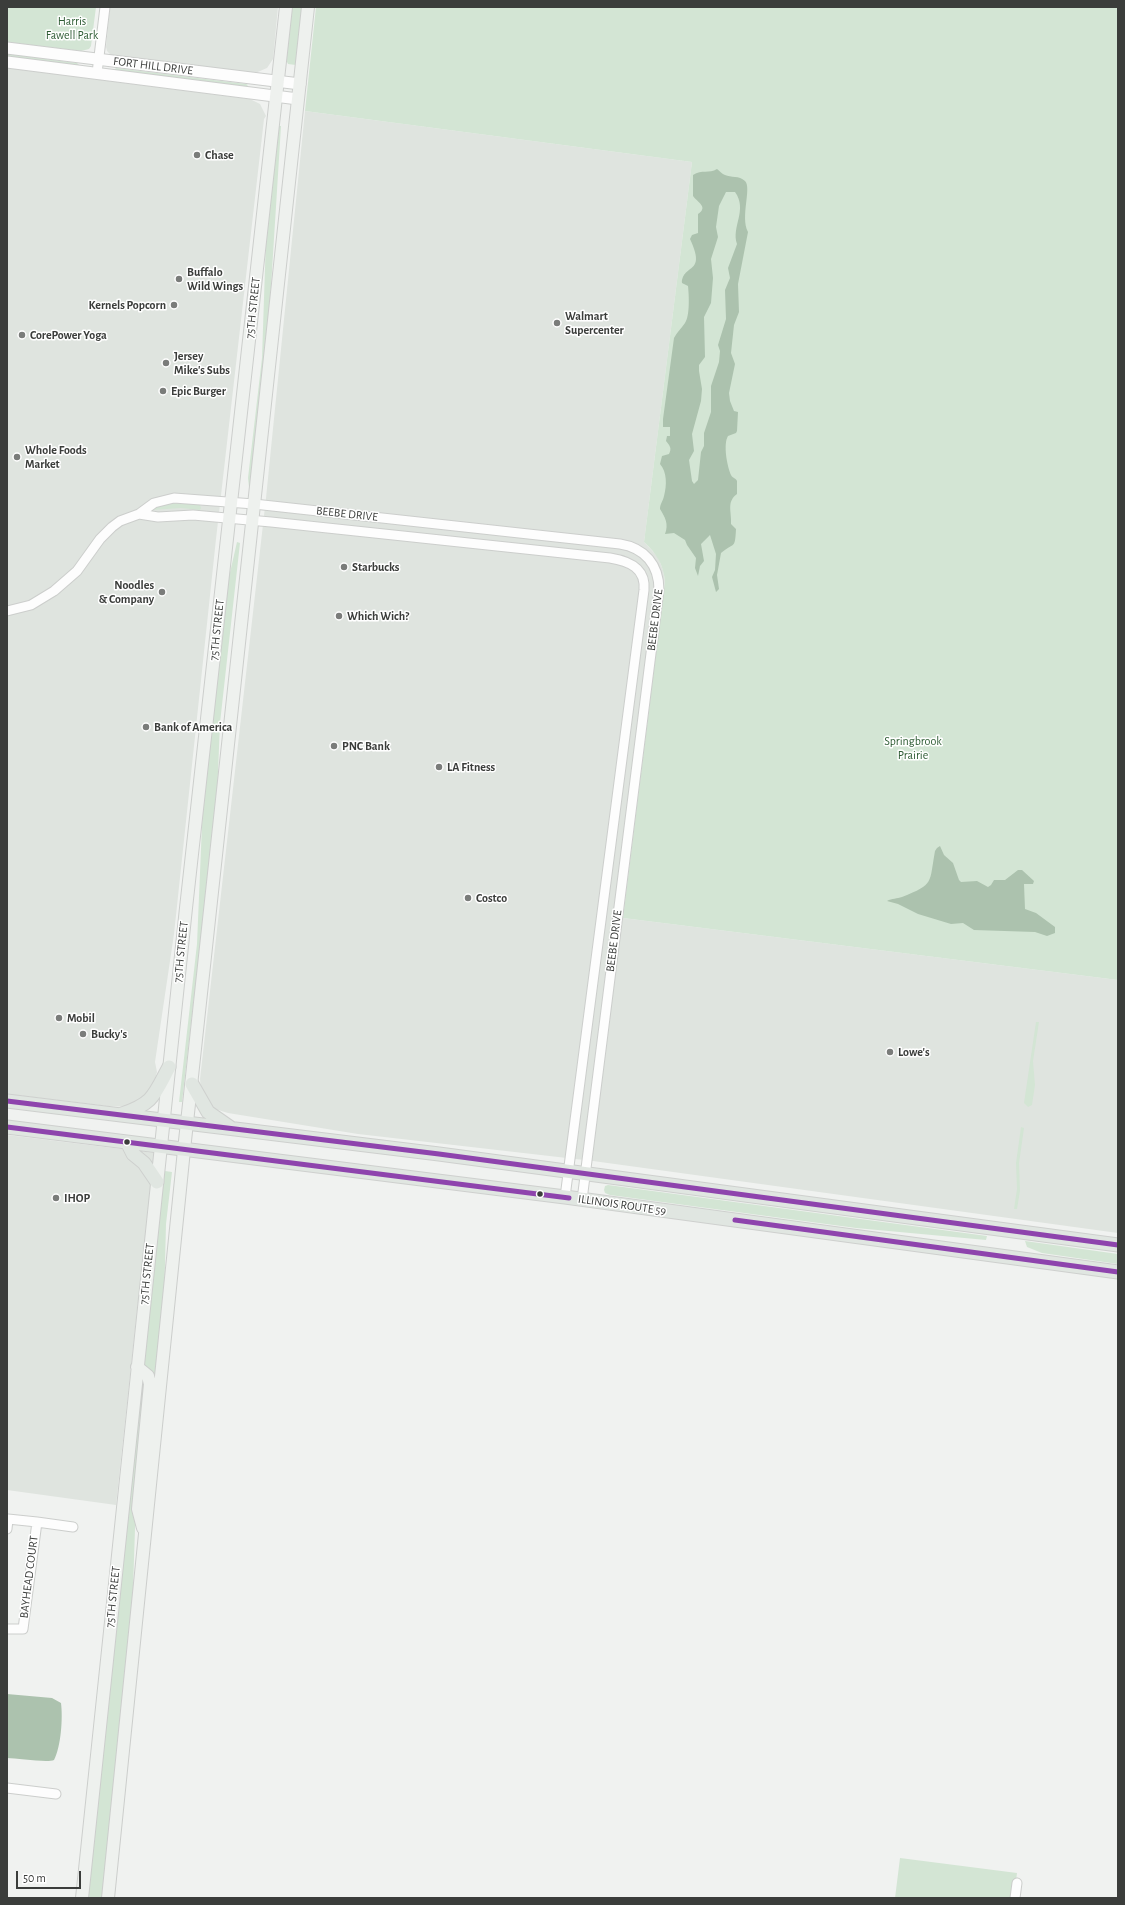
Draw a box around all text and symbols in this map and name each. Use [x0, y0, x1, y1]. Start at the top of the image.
park label: Harris Fawell Park [46, 14, 98, 42]
street label: FORT HILL DRIVE [112, 54, 194, 78]
place label: Chase [205, 148, 234, 162]
marker: Chase [192, 150, 202, 160]
place label: Buffalo Wild Wings [187, 265, 243, 293]
marker: Buffalo Wild Wings [174, 274, 184, 284]
street label: 75TH STREET [243, 277, 263, 339]
place label: Kernels Popcorn [88, 298, 166, 312]
marker: Kernels Popcorn [169, 300, 179, 310]
place label: Walmart Supercenter [565, 309, 624, 337]
marker: Walmart Supercenter [552, 318, 562, 328]
place label: CorePower Yoga [30, 328, 107, 342]
marker: CorePower Yoga [17, 330, 27, 340]
place label: Jersey Mike's Subs [174, 349, 230, 377]
marker: Jersey Mike's Subs [161, 358, 171, 368]
place label: Epic Burger [171, 384, 226, 398]
marker: Epic Burger [158, 386, 168, 396]
place label: Whole Foods Market [25, 443, 87, 471]
marker: Whole Foods Market [12, 452, 22, 462]
street label: BEEBE DRIVE [315, 504, 379, 524]
place label: Starbucks [352, 560, 399, 574]
marker: Starbucks [339, 562, 349, 572]
place label: Noodles & Company [99, 578, 154, 606]
marker: Noodles & Company [157, 587, 167, 597]
street label: BEEBE DRIVE [644, 588, 666, 652]
street label: 75TH STREET [207, 599, 227, 661]
place label: Which Wich? [347, 609, 409, 623]
marker: Which Wich? [334, 611, 344, 621]
place label: Bank of America [154, 720, 232, 734]
marker: Bank of America [141, 722, 151, 732]
park label: Springbrook Prairie [884, 734, 942, 762]
place label: PNC Bank [342, 739, 390, 753]
marker: PNC Bank [329, 741, 339, 751]
place label: LA Fitness [447, 760, 495, 774]
marker: LA Fitness [434, 762, 444, 772]
place label: Costco [476, 891, 507, 905]
marker: Costco [463, 893, 473, 903]
street label: BEEBE DRIVE [603, 909, 625, 973]
street label: 75TH STREET [171, 921, 191, 983]
place label: Mobil [67, 1011, 95, 1025]
marker: Mobil [54, 1013, 64, 1023]
place label: Bucky's [91, 1027, 127, 1041]
marker: Bucky's [78, 1029, 88, 1039]
place label: Lowe's [898, 1045, 930, 1059]
marker: Lowe's [885, 1047, 895, 1057]
unlabelled marker [122, 1137, 132, 1147]
unlabelled marker [535, 1189, 545, 1199]
place label: IHOP [64, 1191, 90, 1205]
street label: ILLINOIS ROUTE 59 [577, 1192, 667, 1218]
marker: IHOP [51, 1193, 61, 1203]
street label: 75TH STREET [137, 1243, 157, 1305]
street label: BAYHEAD COURT [17, 1535, 41, 1619]
street label: 75TH STREET [103, 1566, 123, 1628]
scale bar [18, 1863, 83, 1889]
text: 50 m [23, 1872, 46, 1884]

